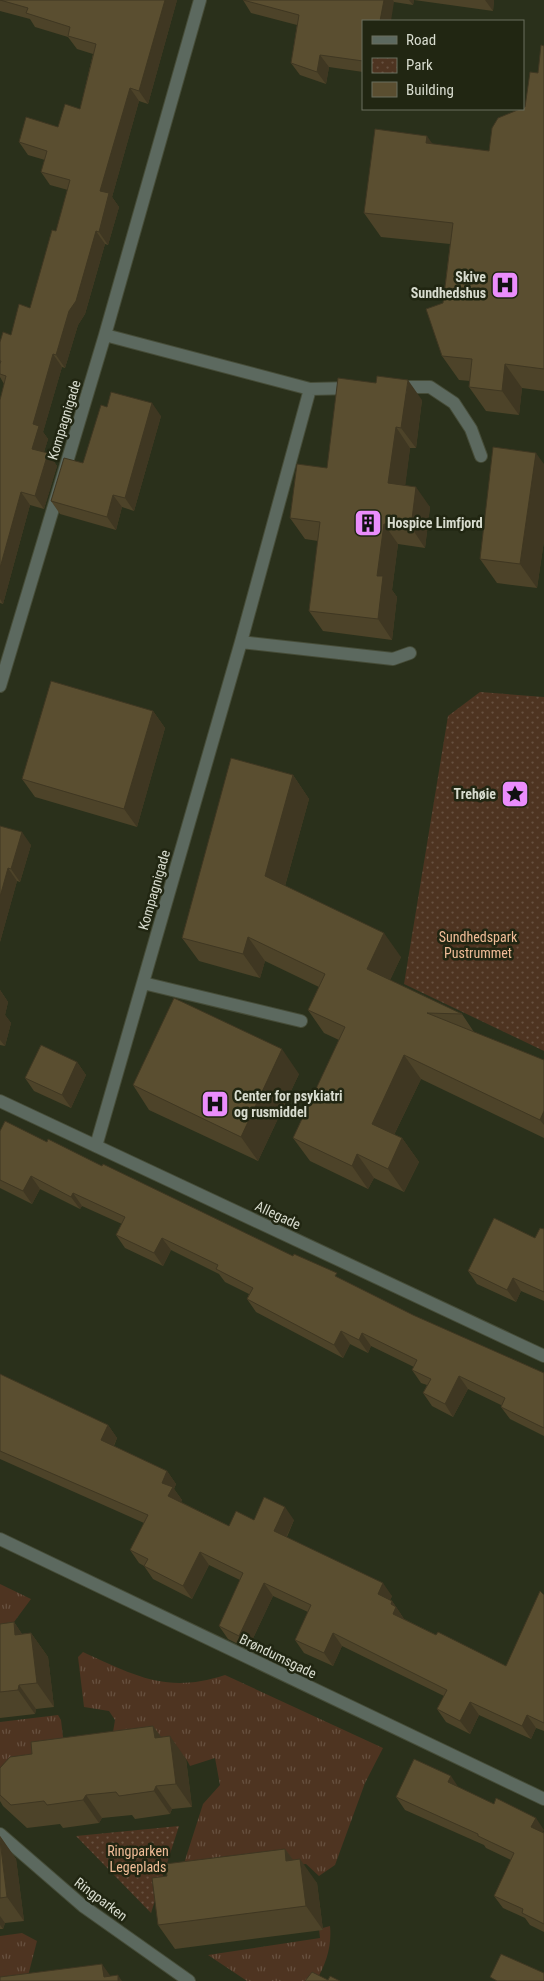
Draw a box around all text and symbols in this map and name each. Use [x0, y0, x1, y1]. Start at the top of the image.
legend [362, 20, 524, 110]
text: Road [406, 31, 436, 49]
text: Park [406, 56, 433, 74]
text: Building [406, 81, 454, 99]
place label: Skive Sundhedshus [411, 269, 486, 301]
hospital icon: Skive Sundhedshus [490, 270, 520, 300]
street label: Kompagnigade [44, 378, 84, 462]
building icon: Hospice Limfjord [353, 508, 383, 538]
place label: Hospice Limfjord [387, 515, 483, 531]
place icon: Trehøie [500, 779, 530, 809]
place label: Trehøie [454, 786, 496, 802]
street label: Kompagnigade [135, 848, 173, 932]
park label: Sundhedspark Pustrummet [439, 929, 518, 961]
place label: Center for psykiatri og rusmiddel [234, 1088, 343, 1120]
hospital icon: Center for psykiatri og rusmiddel [200, 1089, 230, 1119]
street label: Allegade [253, 1198, 304, 1233]
street label: Brøndumsgade [237, 1631, 319, 1682]
park label: Ringparken Legeplads [107, 1843, 169, 1875]
street label: Ringparken [72, 1874, 130, 1924]

